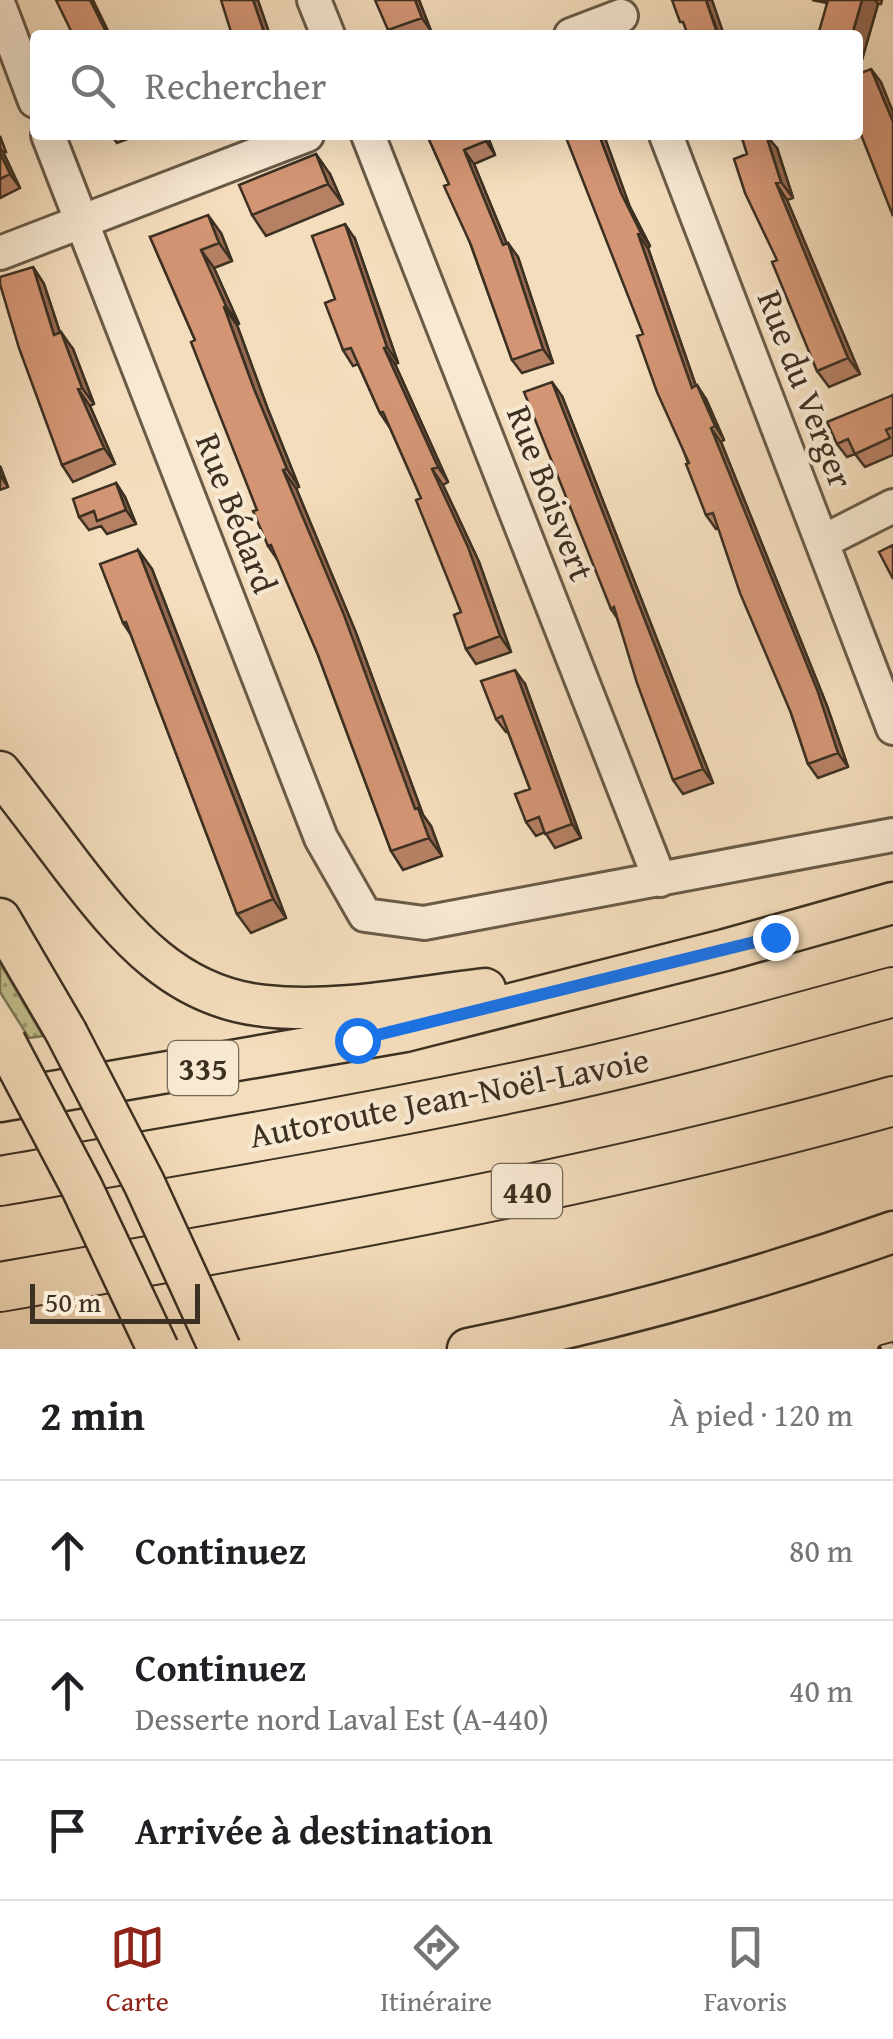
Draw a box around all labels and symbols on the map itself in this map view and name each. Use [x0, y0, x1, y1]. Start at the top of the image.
street label: Rue du Verger [745, 283, 867, 495]
street label: Rue Boisvert [494, 398, 608, 588]
street label: Rue Bédard [183, 426, 291, 601]
route end [753, 915, 799, 961]
route start [335, 1018, 381, 1064]
street label: Autoroute Jean-Noël-Lavoie [245, 1033, 653, 1161]
road number: 335 [168, 1041, 238, 1095]
road number: 440 [492, 1164, 562, 1218]
scale bar [30, 1279, 200, 1324]

